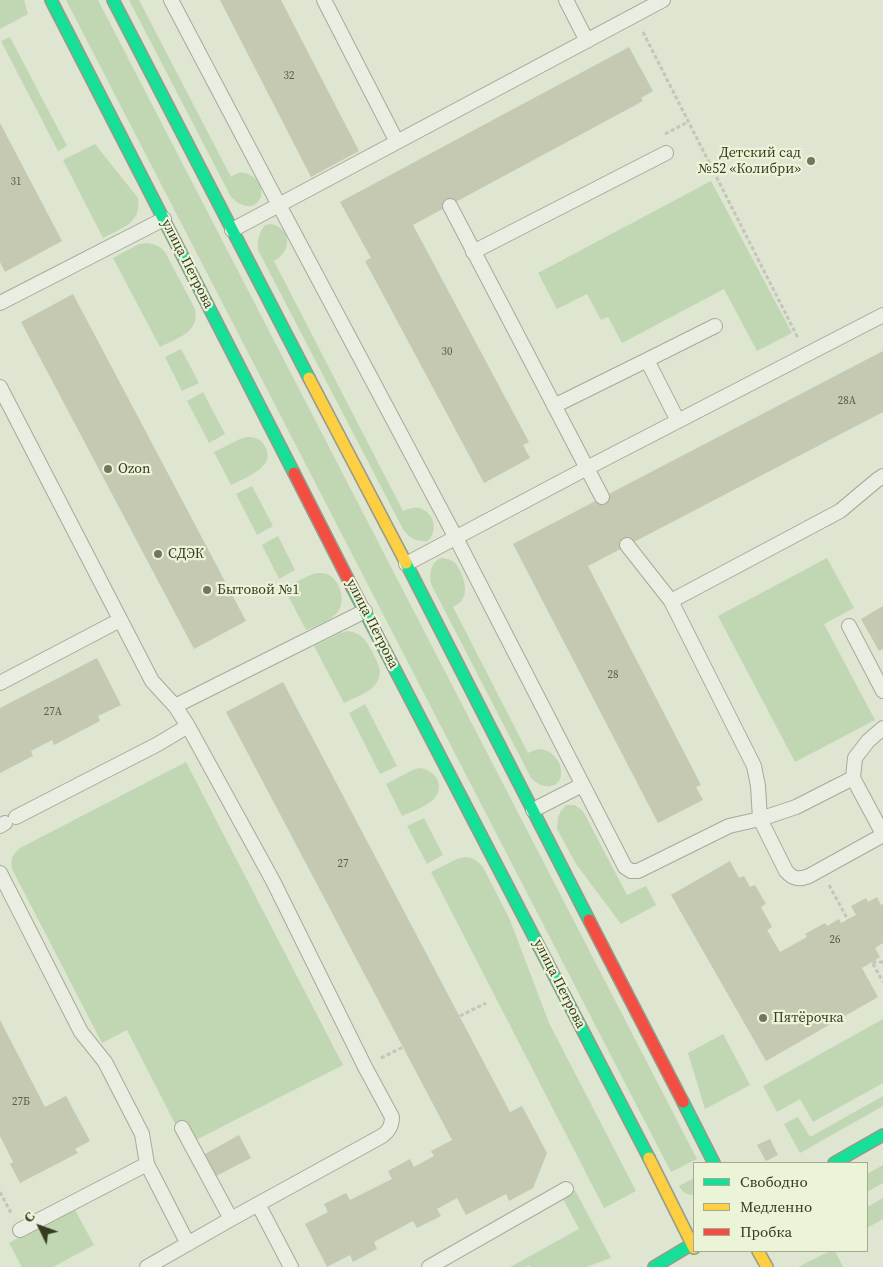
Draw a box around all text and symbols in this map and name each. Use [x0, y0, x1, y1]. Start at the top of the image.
house number: 32 [284, 69, 294, 83]
place label: Детский сад №52 «Колибри» [698, 145, 801, 178]
marker: Детский сад №52 «Колибри» [805, 155, 817, 167]
house number: 31 [11, 175, 21, 189]
street label: улица Петрова [157, 217, 217, 311]
house number: 30 [442, 345, 452, 359]
house number: 28А [838, 394, 856, 408]
place label: Ozon [118, 461, 150, 477]
marker: Ozon [102, 463, 114, 475]
place label: СДЭК [168, 546, 204, 562]
marker: СДЭК [152, 548, 164, 560]
street label: улица Петрова [342, 577, 402, 671]
place label: Бытовой №1 [217, 582, 299, 598]
marker: Бытовой №1 [201, 584, 213, 596]
house number: 28 [608, 668, 618, 682]
house number: 27А [44, 705, 62, 719]
house number: 27 [338, 857, 348, 871]
house number: 26 [830, 933, 840, 947]
street label: улица Петрова [529, 937, 589, 1031]
place label: Пятёрочка [773, 1010, 844, 1026]
marker: Пятёрочка [757, 1012, 769, 1024]
house number: 27Б [12, 1095, 30, 1109]
legend [693, 1162, 868, 1252]
text: Свободно [740, 1171, 808, 1192]
text: Медленно [740, 1196, 812, 1217]
north arrow [15, 1202, 65, 1252]
text: С [19, 1207, 39, 1227]
text: Пробка [740, 1221, 792, 1242]

